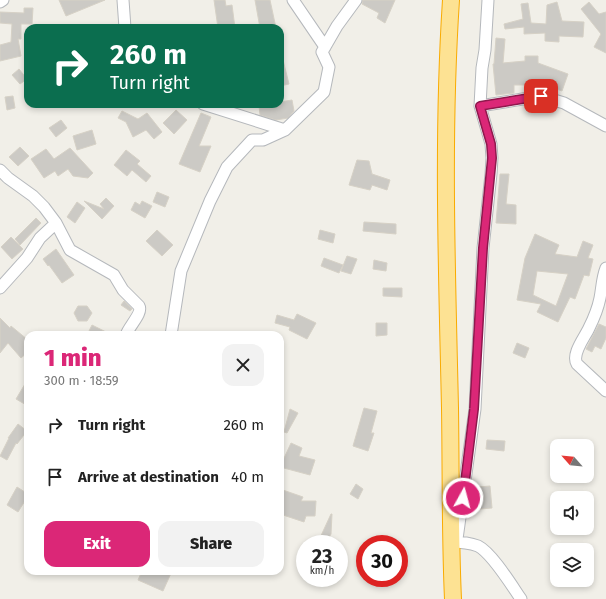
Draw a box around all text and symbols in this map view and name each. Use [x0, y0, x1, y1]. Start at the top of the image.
text: 260 m [110, 38, 187, 71]
icon: right [44, 40, 96, 92]
text: Turn right [110, 72, 190, 94]
pin [524, 79, 558, 113]
icon: arrive [530, 85, 552, 107]
text: 1 min [44, 344, 102, 372]
button: close [222, 344, 264, 386]
text: 300 m · 18:59 [44, 373, 119, 388]
icon: right [44, 414, 66, 436]
text: Turn right [78, 416, 145, 434]
text: 260 m [223, 416, 264, 434]
north arrow [550, 439, 594, 483]
map controls [550, 439, 594, 587]
icon: arrive [44, 466, 66, 488]
text: Arrive at destination [78, 468, 219, 486]
text: 40 m [231, 468, 264, 486]
position arrow [442, 477, 484, 519]
button: sound [550, 491, 594, 535]
button: Exit [44, 521, 150, 567]
button: Share [158, 521, 264, 567]
speed limit sign: 30 [356, 535, 408, 587]
button: layers [550, 543, 594, 587]
text: 23 [312, 544, 332, 568]
text: km/h [310, 565, 334, 577]

